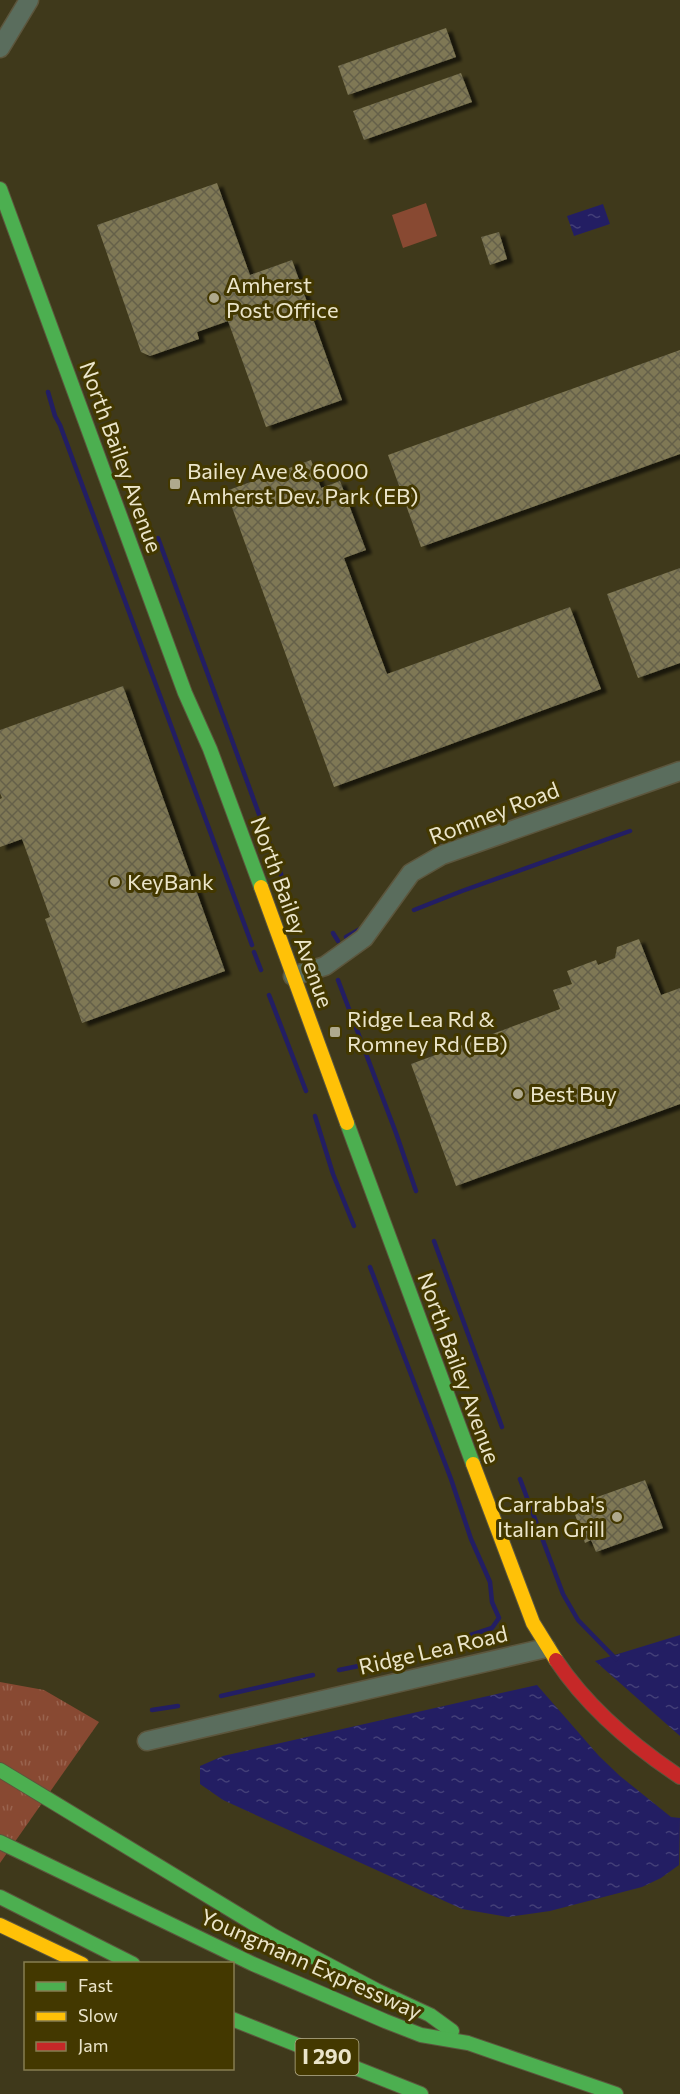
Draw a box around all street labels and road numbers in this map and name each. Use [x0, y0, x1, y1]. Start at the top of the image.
street label: North Bailey Avenue [74, 358, 169, 556]
street label: Romney Road [425, 775, 563, 850]
street label: North Bailey Avenue [245, 813, 340, 1011]
street label: North Bailey Avenue [412, 1269, 507, 1467]
street label: Ridge Lea Road [356, 1619, 510, 1680]
street label: Youngmann Expressway [196, 1902, 426, 2025]
road number: I 290 [296, 2039, 358, 2075]

